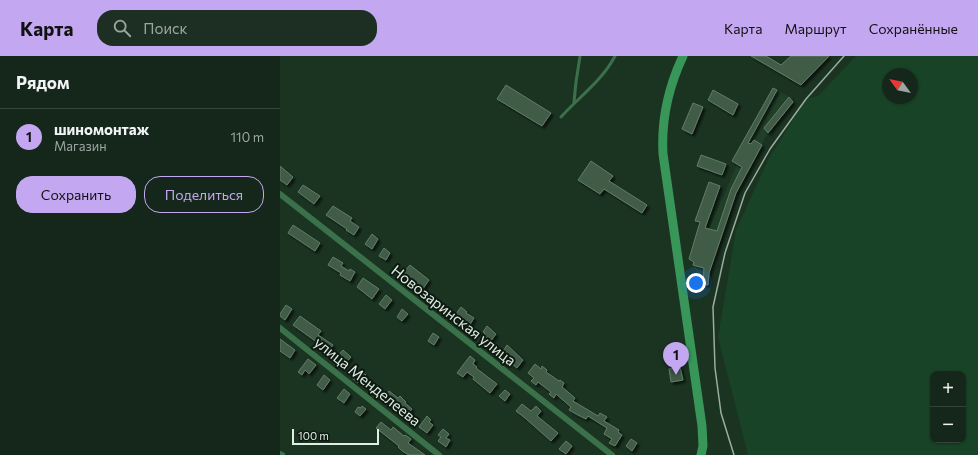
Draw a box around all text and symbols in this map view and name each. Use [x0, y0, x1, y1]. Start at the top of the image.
search box [97, 10, 377, 46]
text: Карта [20, 17, 73, 40]
icon: search [111, 17, 133, 39]
text: Поиск [143, 19, 188, 37]
text: Карта [724, 20, 762, 37]
text: Маршрут [784, 20, 847, 37]
text: Сохранённые [869, 20, 958, 37]
north arrow [882, 68, 918, 104]
text: Рядом [16, 72, 70, 93]
text: шиномонтаж [54, 120, 149, 138]
text: 1 [26, 129, 32, 145]
text: 110 m [231, 129, 264, 145]
text: Магазин [54, 138, 107, 154]
button: Сохранить [16, 176, 136, 213]
button: Поделиться [144, 176, 264, 213]
street label: Новозаринская улица [388, 261, 520, 369]
your location [686, 273, 706, 293]
street label: улица Менделеева [311, 333, 425, 429]
pin: 1 [663, 342, 689, 375]
map controls [930, 371, 966, 443]
button: + [930, 371, 966, 407]
button: − [930, 407, 966, 443]
scale bar [292, 427, 379, 446]
text: 100 m [298, 429, 329, 442]

